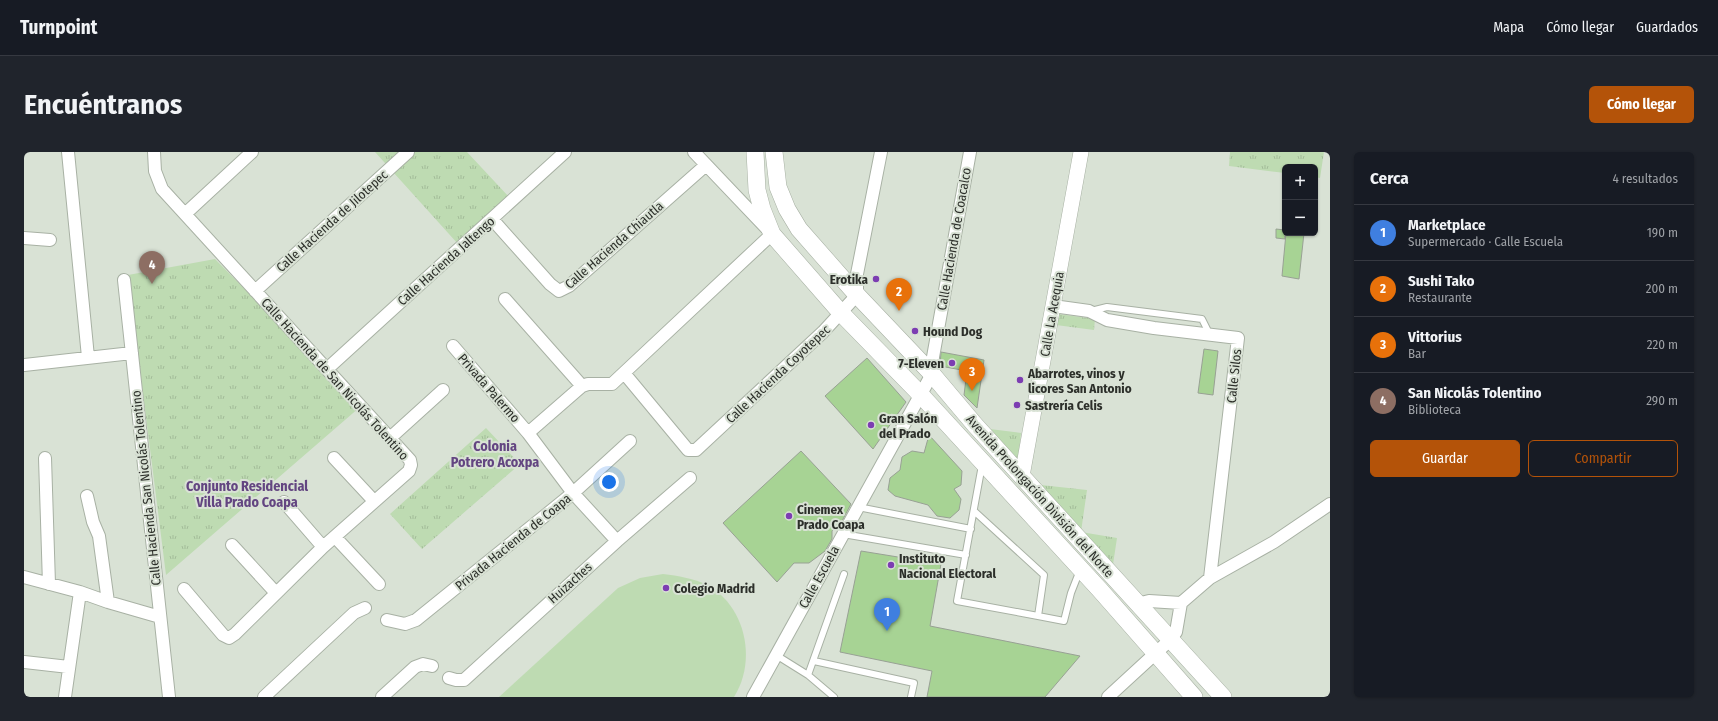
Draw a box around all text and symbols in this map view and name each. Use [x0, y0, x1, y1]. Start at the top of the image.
text: Turnpoint [20, 16, 97, 39]
text: Mapa [1493, 19, 1524, 36]
text: Cómo llegar [1546, 19, 1614, 36]
text: Guardados [1636, 19, 1698, 36]
button: Cómo llegar [1589, 86, 1694, 123]
text: Encuéntranos [24, 88, 182, 121]
map controls [1282, 164, 1318, 236]
button: + [1282, 164, 1318, 200]
street label: Calle Hacienda de Coacalco [934, 166, 974, 312]
street label: Calle Hacienda de Jilotepec [273, 167, 391, 275]
text: Cerca [1370, 168, 1409, 189]
text: 4 resultados [1612, 171, 1678, 186]
street label: Calle Hacienda Chiautla [562, 198, 666, 292]
button: − [1282, 200, 1318, 236]
street label: Calle Hacienda Jaltengo [395, 213, 498, 308]
text: Marketplace [1408, 216, 1486, 234]
text: 1 [1380, 225, 1386, 240]
text: 190 m [1647, 225, 1678, 240]
text: Supermercado · Calle Escuela [1408, 234, 1563, 249]
pin: 4 [139, 251, 165, 284]
street label: Calle La Acequia [1037, 270, 1067, 358]
place label: Erotika [830, 272, 869, 287]
text: Sushi Tako [1408, 272, 1475, 290]
marker: Erotika [871, 274, 881, 284]
pin: 2 [886, 278, 912, 311]
text: 2 [1380, 281, 1386, 296]
text: 200 m [1646, 281, 1678, 296]
text: Restaurante [1408, 290, 1472, 305]
street label: Calle Hacienda de San Nicolás Tolentino [258, 295, 412, 463]
street label: Calle Hacienda Coyotepec [723, 322, 833, 426]
place label: Hound Dog [923, 324, 983, 339]
marker: Hound Dog [910, 326, 920, 336]
text: Vittorius [1408, 328, 1462, 346]
text: 3 [1380, 337, 1386, 352]
text: 220 m [1647, 337, 1678, 352]
text: Bar [1408, 346, 1426, 361]
street label: Calle Silos [1224, 348, 1244, 404]
street label: Privada Palermo [455, 351, 523, 426]
place label: 7-Eleven [898, 356, 944, 371]
marker: 7-Eleven [947, 358, 957, 368]
pin: 3 [959, 358, 985, 391]
place label: Abarrotes, vinos y licores San Antonio [1027, 366, 1132, 396]
marker: Abarrotes, vinos y licores San Antonio [1015, 375, 1025, 385]
text: San Nicolás Tolentino [1408, 384, 1542, 402]
street label: Calle Hacienda San Nicolás Tolentino [128, 390, 164, 586]
text: 4 [1380, 393, 1386, 408]
text: 290 m [1646, 393, 1678, 408]
place label: Sastrería Celis [1025, 398, 1103, 413]
marker: Sastrería Celis [1012, 400, 1022, 410]
text: Biblioteca [1408, 402, 1461, 417]
place label: Gran Salón del Prado [879, 411, 938, 441]
street label: Avenida Prolongación División del Norte [963, 412, 1117, 580]
marker: Gran Salón del Prado [866, 420, 876, 430]
district label: Colonia Potrero Acoxpa [451, 438, 539, 471]
button: Guardar [1370, 440, 1520, 477]
button: Compartir [1528, 440, 1678, 477]
your location [599, 472, 619, 492]
district label: Conjunto Residencial Villa Prado Coapa [186, 478, 308, 511]
street label: Privada Hacienda de Coapa [452, 491, 574, 593]
place label: Cinemex Prado Coapa [797, 502, 865, 532]
marker: Cinemex Prado Coapa [784, 511, 794, 521]
street label: Calle Escuela [796, 543, 842, 611]
place label: Instituto Nacional Electoral [899, 551, 996, 581]
street label: Huizaches [545, 559, 595, 607]
marker: Instituto Nacional Electoral [886, 560, 896, 570]
place label: Colegio Madrid [674, 581, 755, 596]
marker: Colegio Madrid [661, 583, 671, 593]
pin: 1 [874, 598, 900, 631]

